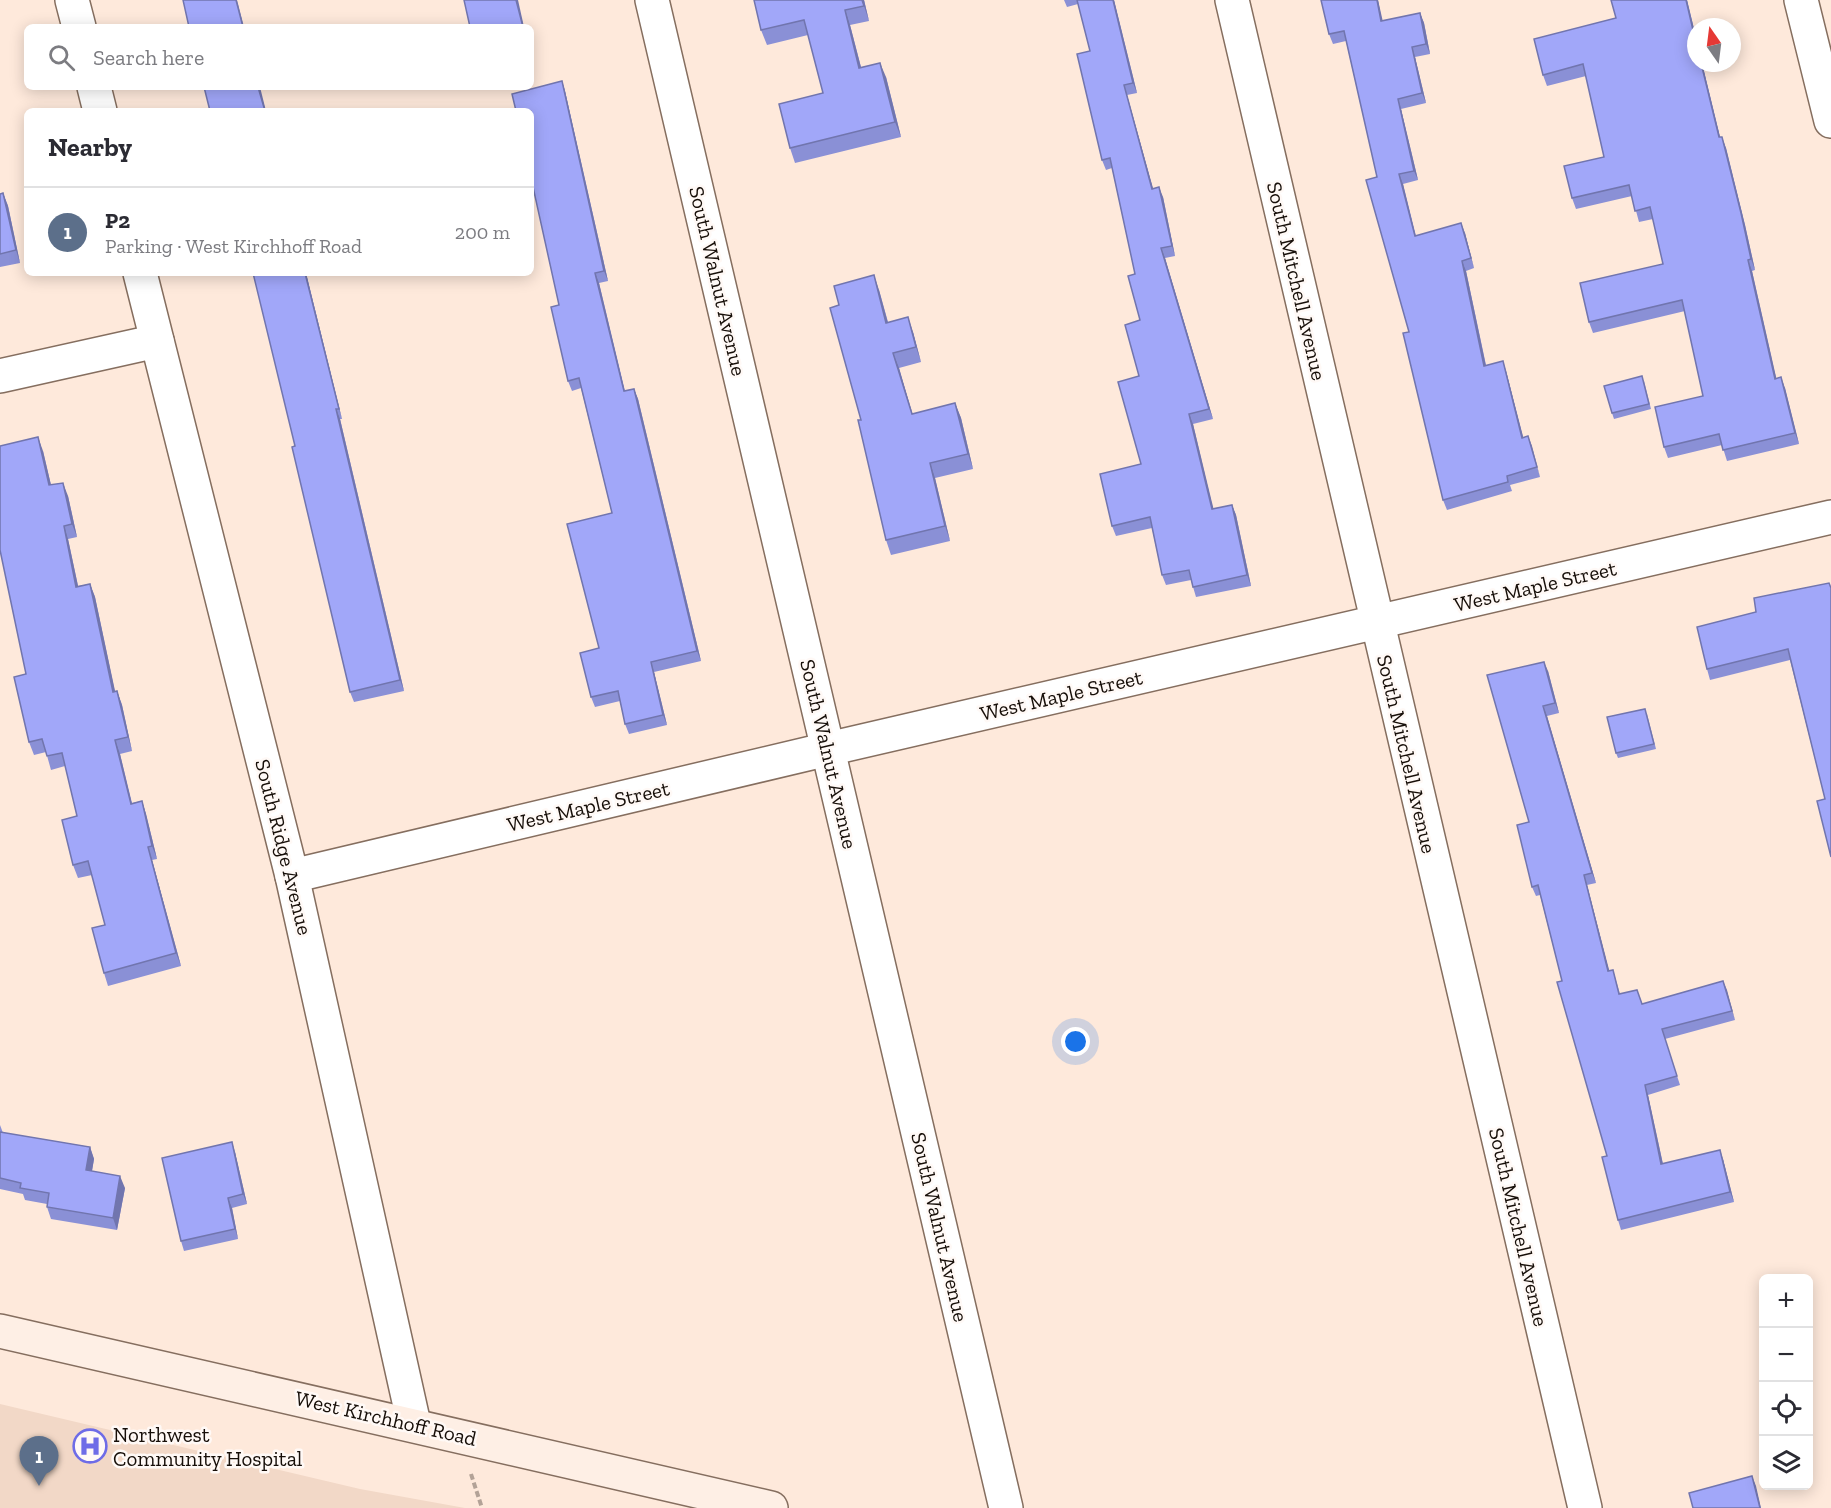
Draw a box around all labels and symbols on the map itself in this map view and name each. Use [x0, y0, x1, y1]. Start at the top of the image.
north arrow [1687, 18, 1741, 72]
street label: South Mitchell Avenue [1262, 179, 1332, 383]
street label: South Walnut Avenue [684, 184, 752, 378]
street label: West Maple Street [1451, 555, 1619, 617]
street label: South Mitchell Avenue [1372, 652, 1442, 856]
street label: South Walnut Avenue [795, 657, 863, 851]
street label: West Maple Street [977, 664, 1145, 726]
street label: South Ridge Avenue [250, 757, 318, 938]
street label: West Maple Street [504, 775, 672, 837]
your location [1061, 1027, 1090, 1056]
street label: South Mitchell Avenue [1484, 1125, 1554, 1329]
street label: South Walnut Avenue [906, 1130, 974, 1324]
street label: West Kirchhoff Road [293, 1385, 480, 1451]
place label: Northwest Community Hospital [113, 1422, 303, 1471]
hospital icon: Northwest Community Hospital [72, 1428, 108, 1464]
pin: 1 [20, 1436, 58, 1486]

